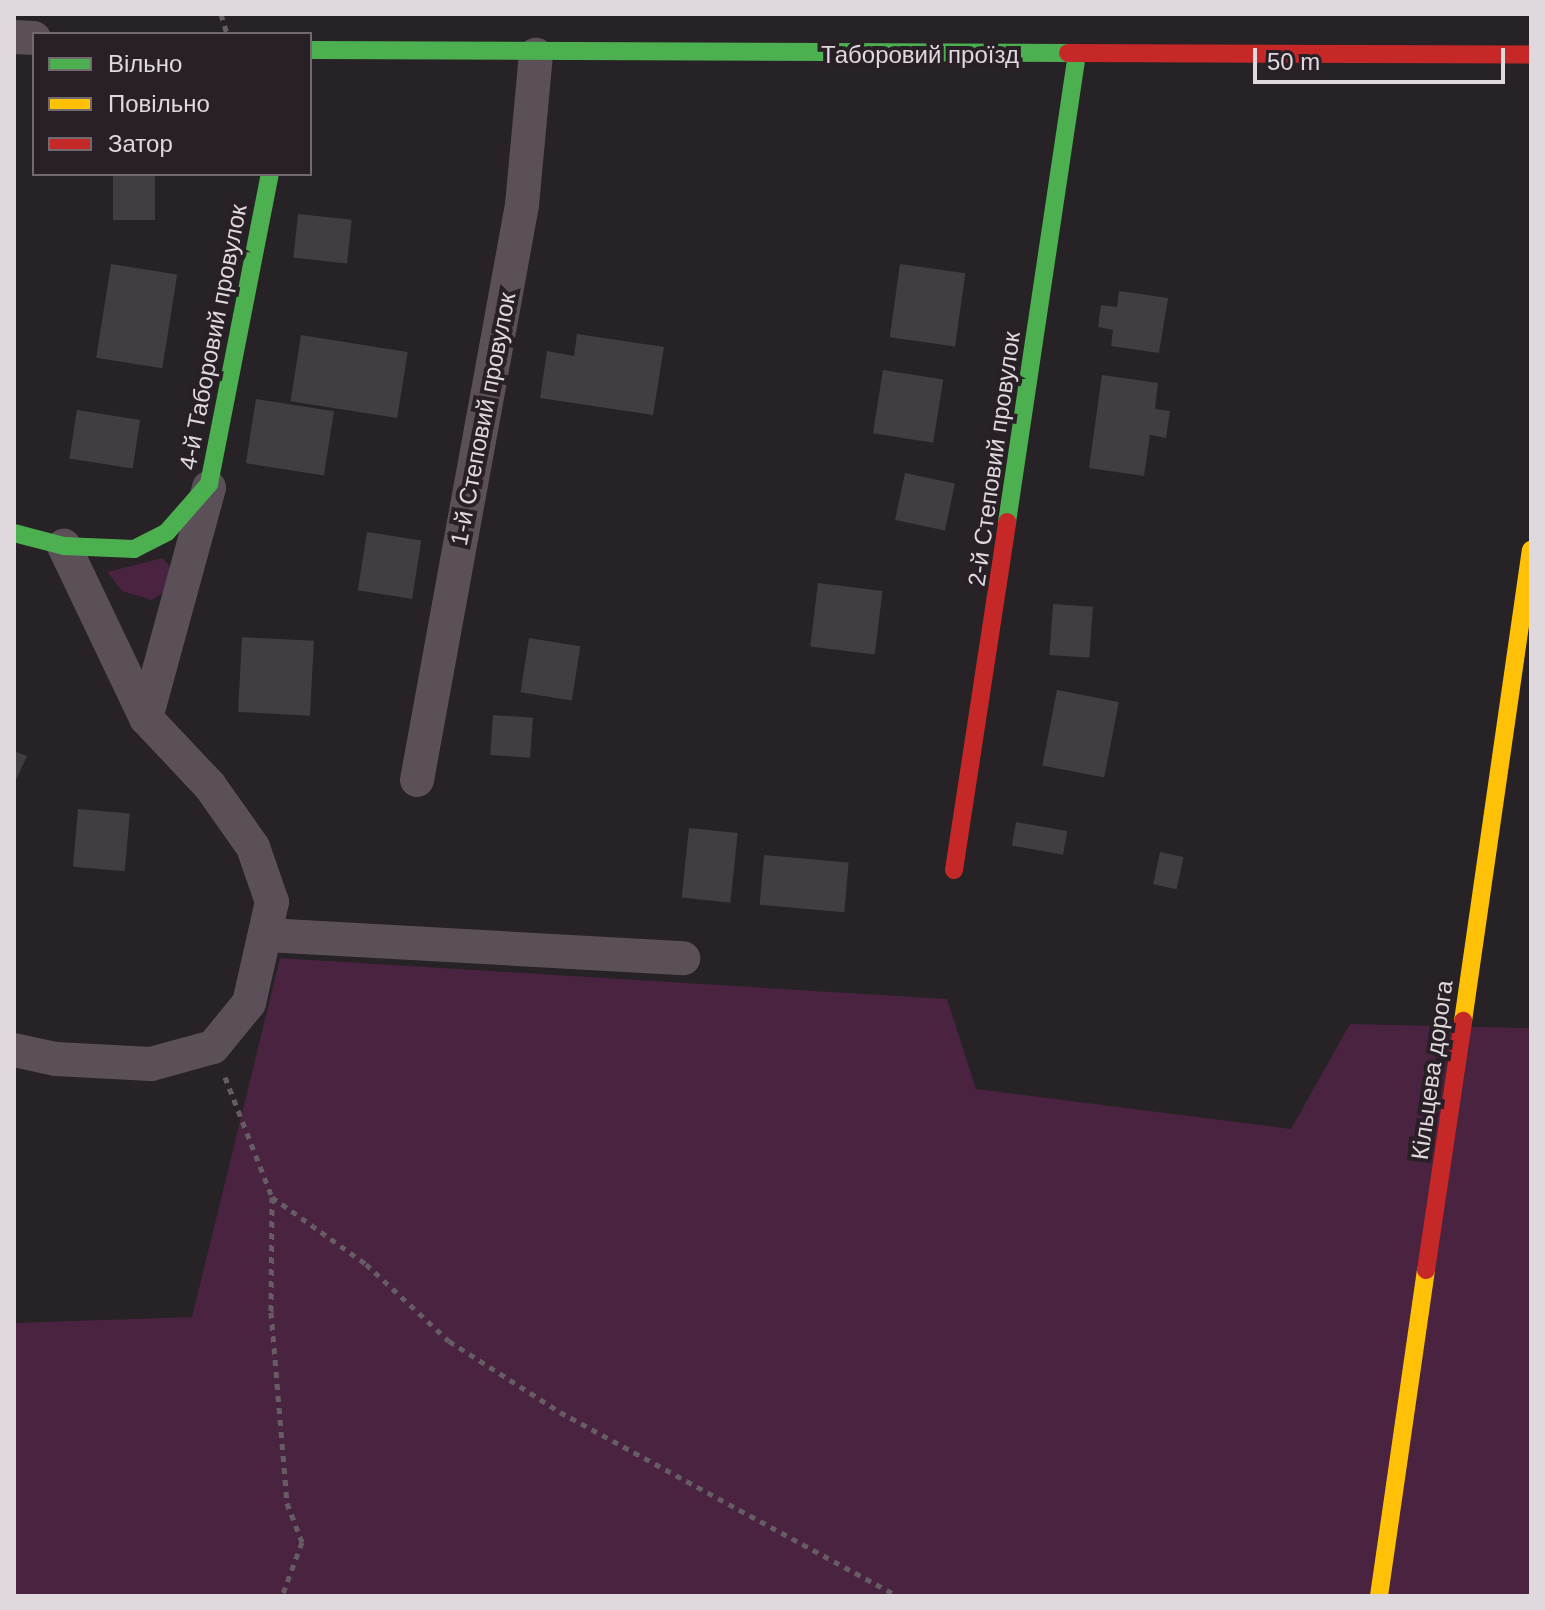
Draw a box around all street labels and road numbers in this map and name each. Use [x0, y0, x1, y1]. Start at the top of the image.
street label: Таборовий проїзд [821, 41, 1019, 69]
street label: 4-й Таборовий провулок [173, 202, 253, 472]
street label: 1-й Степовий провулок [444, 290, 522, 548]
street label: 2-й Степовий провулок [962, 330, 1026, 588]
street label: Кільцева дорога [1405, 978, 1459, 1162]

